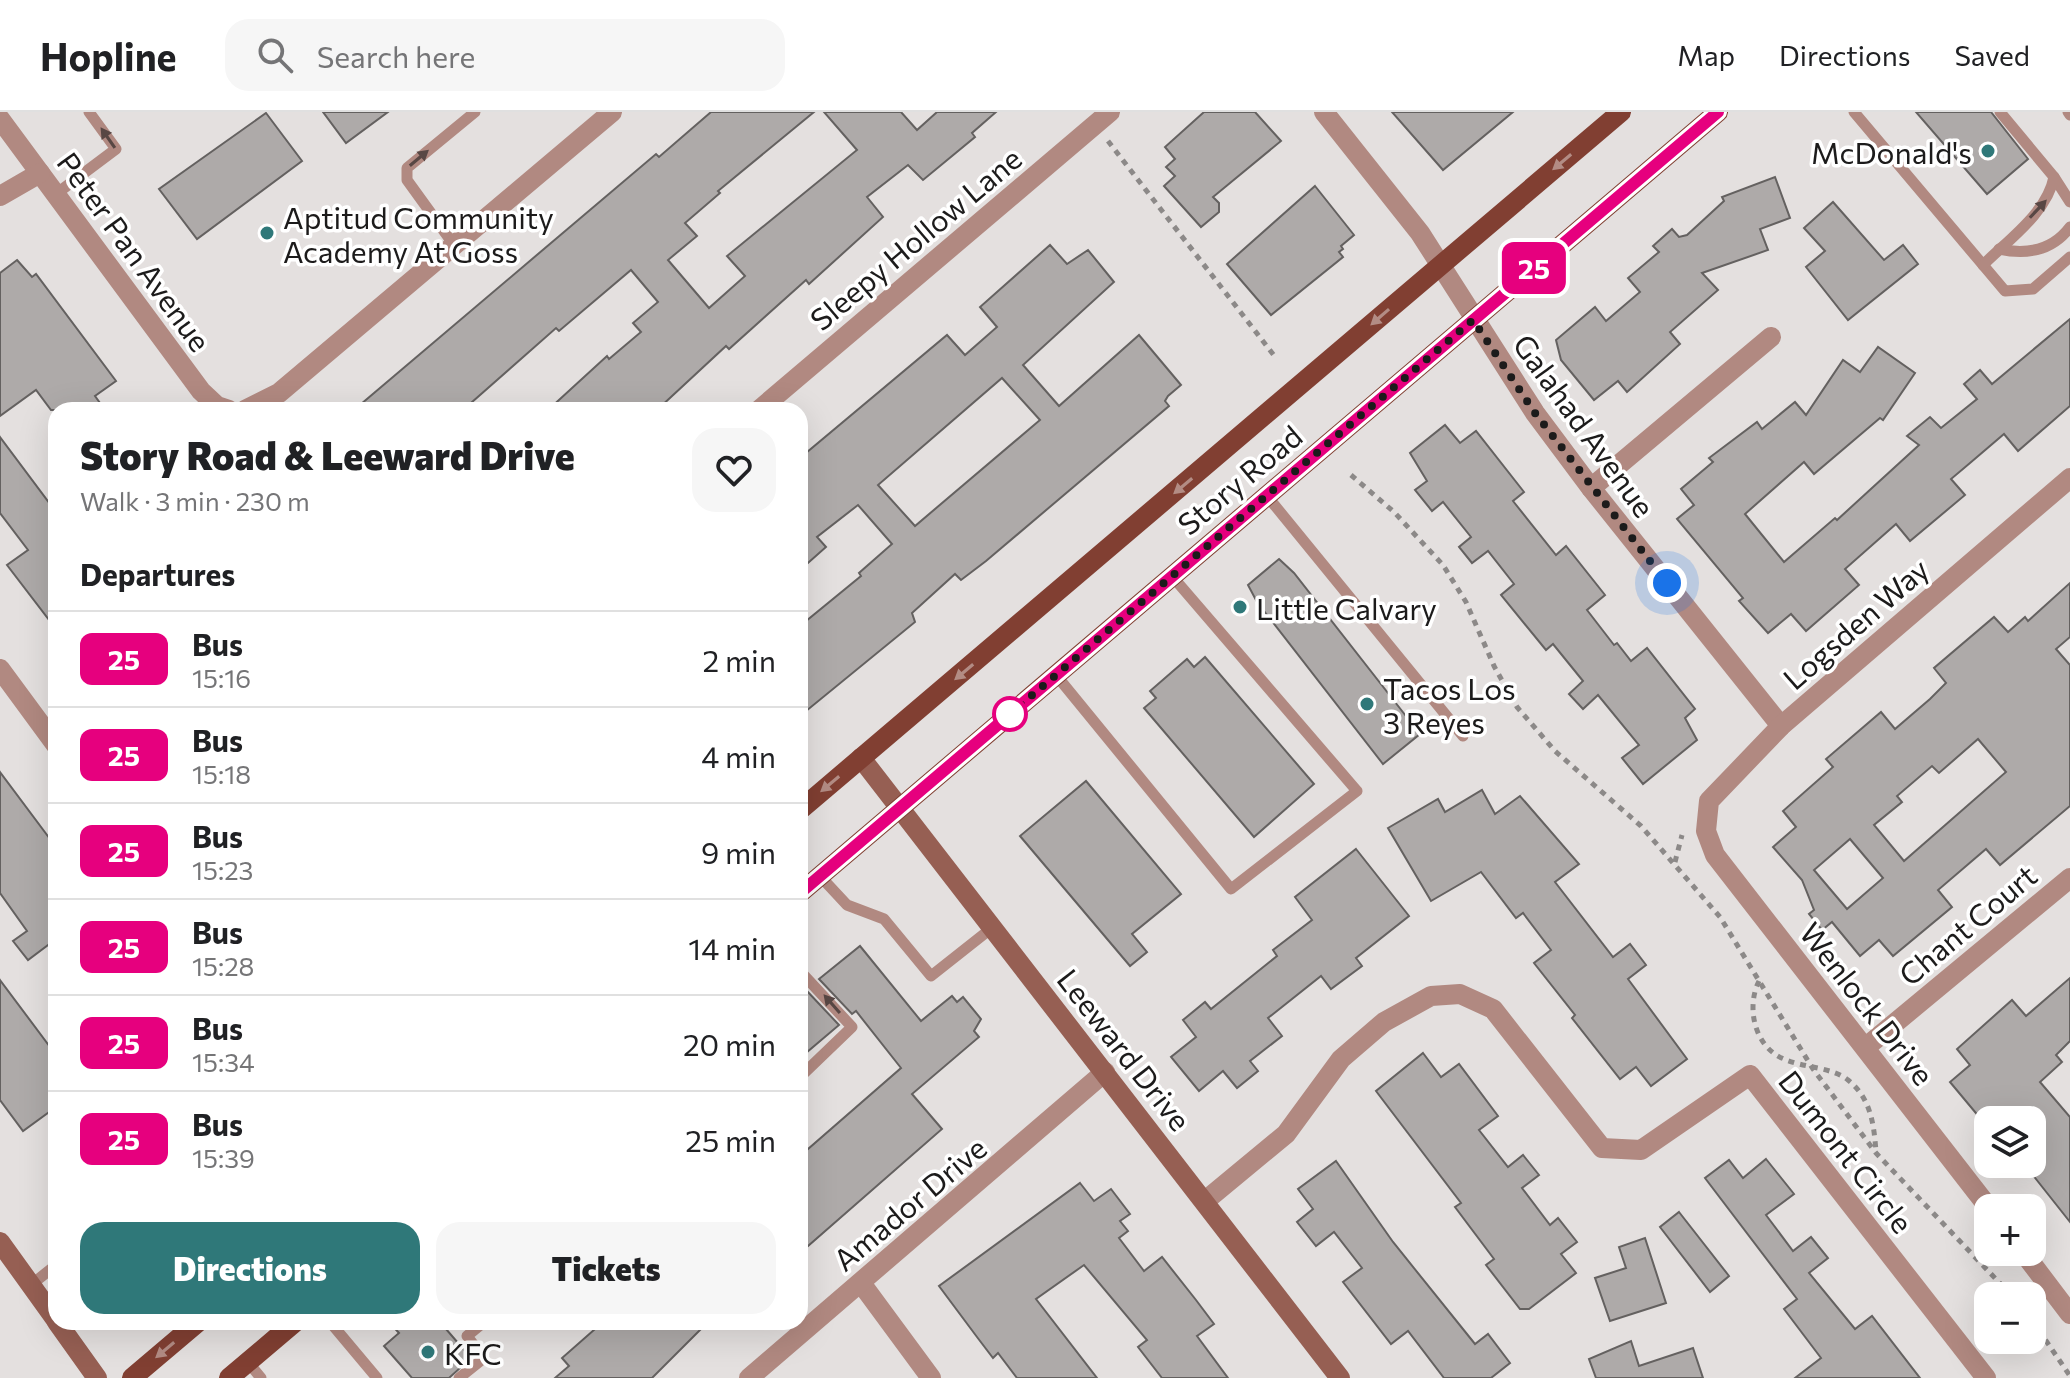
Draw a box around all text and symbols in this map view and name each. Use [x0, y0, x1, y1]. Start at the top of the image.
search box [225, 19, 785, 91]
text: Hopline [40, 32, 177, 79]
icon: search [253, 33, 297, 77]
text: Search here [317, 37, 475, 74]
text: Map [1677, 38, 1735, 72]
text: Directions [1779, 38, 1910, 72]
text: Saved [1954, 38, 2030, 72]
one-way arrow [100, 127, 116, 149]
place label: McDonald's [1811, 133, 1972, 170]
street label: Sleepy Hollow Lane [802, 139, 1028, 337]
marker: McDonald's [1979, 142, 1997, 160]
street label: Peter Pan Avenue [50, 144, 220, 358]
one-way arrow [408, 150, 429, 167]
one-way arrow [1552, 153, 1572, 170]
place label: Aptitud Community Academy At Goss [283, 198, 554, 269]
one-way arrow [2028, 200, 2046, 219]
marker: Aptitud Community Academy At Goss [258, 224, 276, 242]
line badge: 25 [1498, 242, 1570, 294]
text: 25 [1518, 251, 1550, 285]
one-way arrow [1371, 308, 1391, 325]
street label: Galahad Avenue [1506, 326, 1664, 524]
street label: Story Road [1169, 416, 1309, 542]
button: heart [692, 428, 776, 512]
text: Story Road & Leeward Drive [80, 431, 575, 478]
one-way arrow [1174, 477, 1194, 494]
text: Walk · 3 min · 230 m [80, 485, 310, 516]
street label: Logsden Way [1775, 550, 1935, 696]
text: Departures [80, 555, 235, 592]
your location [1647, 563, 1687, 603]
place label: Little Calvary [1256, 589, 1437, 626]
marker: Little Calvary [1231, 598, 1249, 616]
text: Bus [192, 625, 243, 662]
text: 2 min [703, 641, 776, 678]
text: 25 [108, 642, 140, 676]
text: 15:16 [192, 662, 251, 693]
one-way arrow [954, 663, 974, 680]
place label: Tacos Los 3 Reyes [1383, 669, 1516, 740]
marker: Tacos Los 3 Reyes [1358, 695, 1376, 713]
unlabelled marker [993, 697, 1027, 731]
text: Bus [192, 721, 243, 758]
text: 4 min [701, 737, 776, 774]
text: 25 [108, 738, 140, 772]
text: 15:18 [192, 758, 251, 789]
one-way arrow [821, 775, 841, 792]
text: Bus [192, 817, 243, 854]
text: 9 min [701, 833, 776, 870]
text: 25 [108, 834, 140, 868]
text: 15:23 [192, 854, 253, 885]
street label: Chant Court [1891, 856, 2043, 992]
text: Bus [192, 913, 243, 950]
street label: Wenlock Drive [1793, 914, 1943, 1092]
text: 14 min [688, 929, 776, 966]
text: 25 [108, 930, 140, 964]
text: 15:28 [192, 950, 254, 981]
street label: Leeward Drive [1050, 961, 1200, 1137]
one-way arrow [824, 995, 841, 1015]
text: Bus [192, 1009, 243, 1046]
text: 20 min [683, 1025, 776, 1062]
text: 25 [108, 1026, 140, 1060]
text: 15:34 [192, 1046, 255, 1077]
street label: Dumont Circle [1772, 1062, 1922, 1240]
text: Bus [192, 1105, 243, 1142]
map controls [1974, 1106, 2046, 1354]
button: layers [1974, 1106, 2046, 1178]
text: 25 min [685, 1121, 776, 1158]
text: 25 [108, 1122, 140, 1156]
street label: Amador Drive [825, 1128, 993, 1278]
text: 15:39 [192, 1142, 255, 1173]
button: + [1974, 1194, 2046, 1266]
button: Directions [80, 1222, 420, 1314]
button: Tickets [436, 1222, 776, 1314]
button: − [1974, 1282, 2046, 1354]
place label: KFC [444, 1334, 502, 1371]
one-way arrow [156, 1341, 176, 1358]
marker: KFC [419, 1343, 437, 1361]

